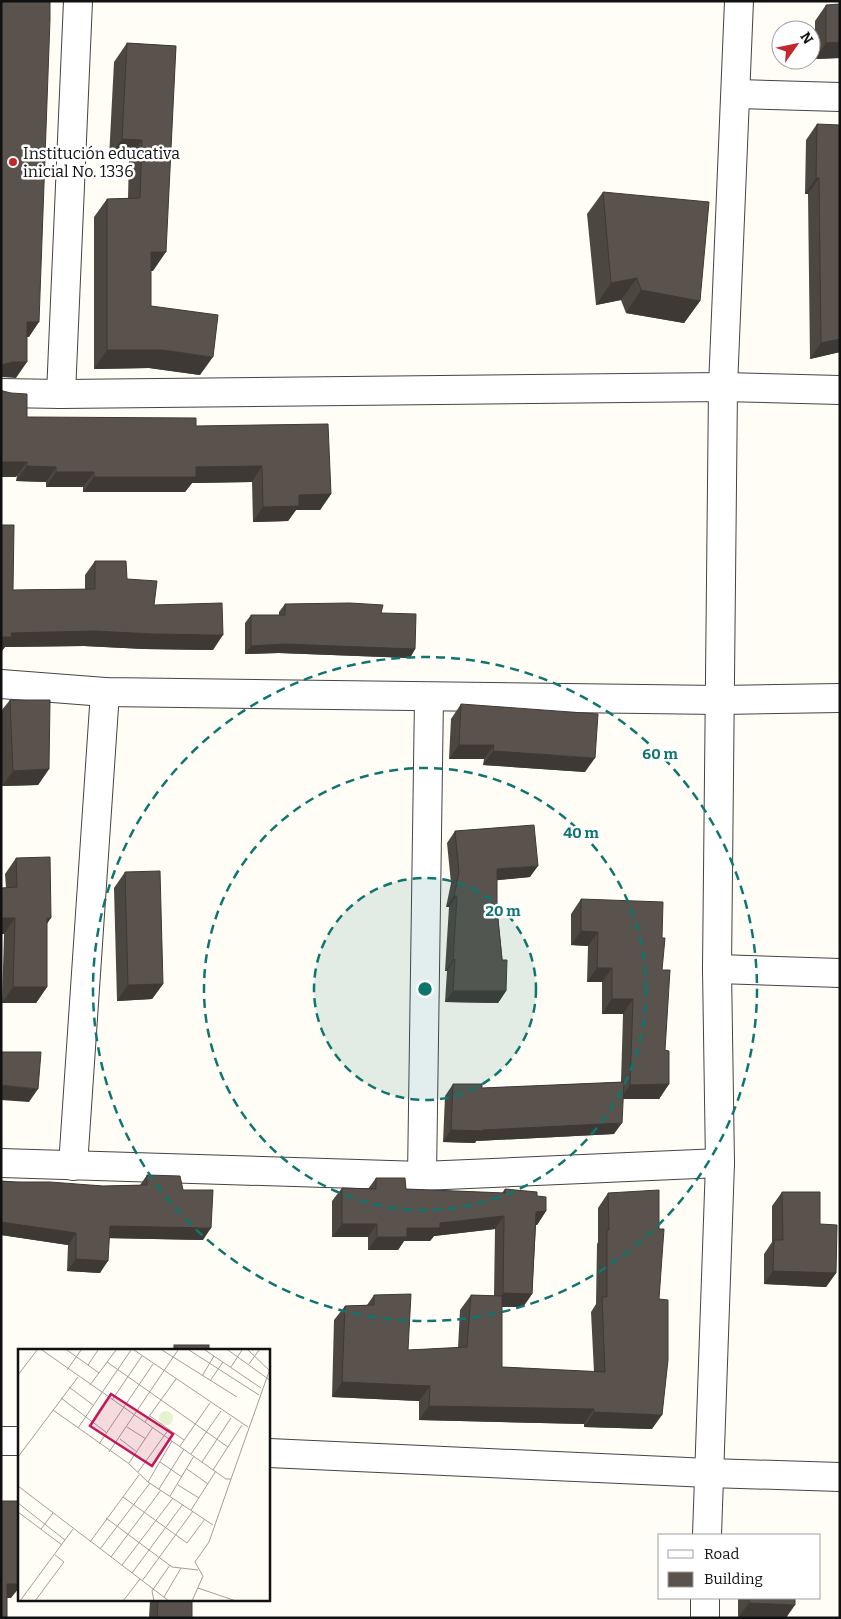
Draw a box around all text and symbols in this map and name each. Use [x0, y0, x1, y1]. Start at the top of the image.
north arrow [771, 20, 821, 70]
text: N [796, 29, 817, 48]
place label: Institución educativa inicial No. 1336 [23, 144, 180, 181]
marker: Institución educativa inicial No. 1336 [7, 156, 19, 168]
text: 60 m [642, 745, 678, 763]
text: 40 m [563, 824, 600, 842]
text: 20 m [486, 902, 521, 920]
centre of rings [416, 980, 434, 998]
inset map [18, 1349, 270, 1602]
legend [658, 1534, 821, 1599]
text: Road [704, 1545, 739, 1563]
text: Building [704, 1570, 763, 1588]

